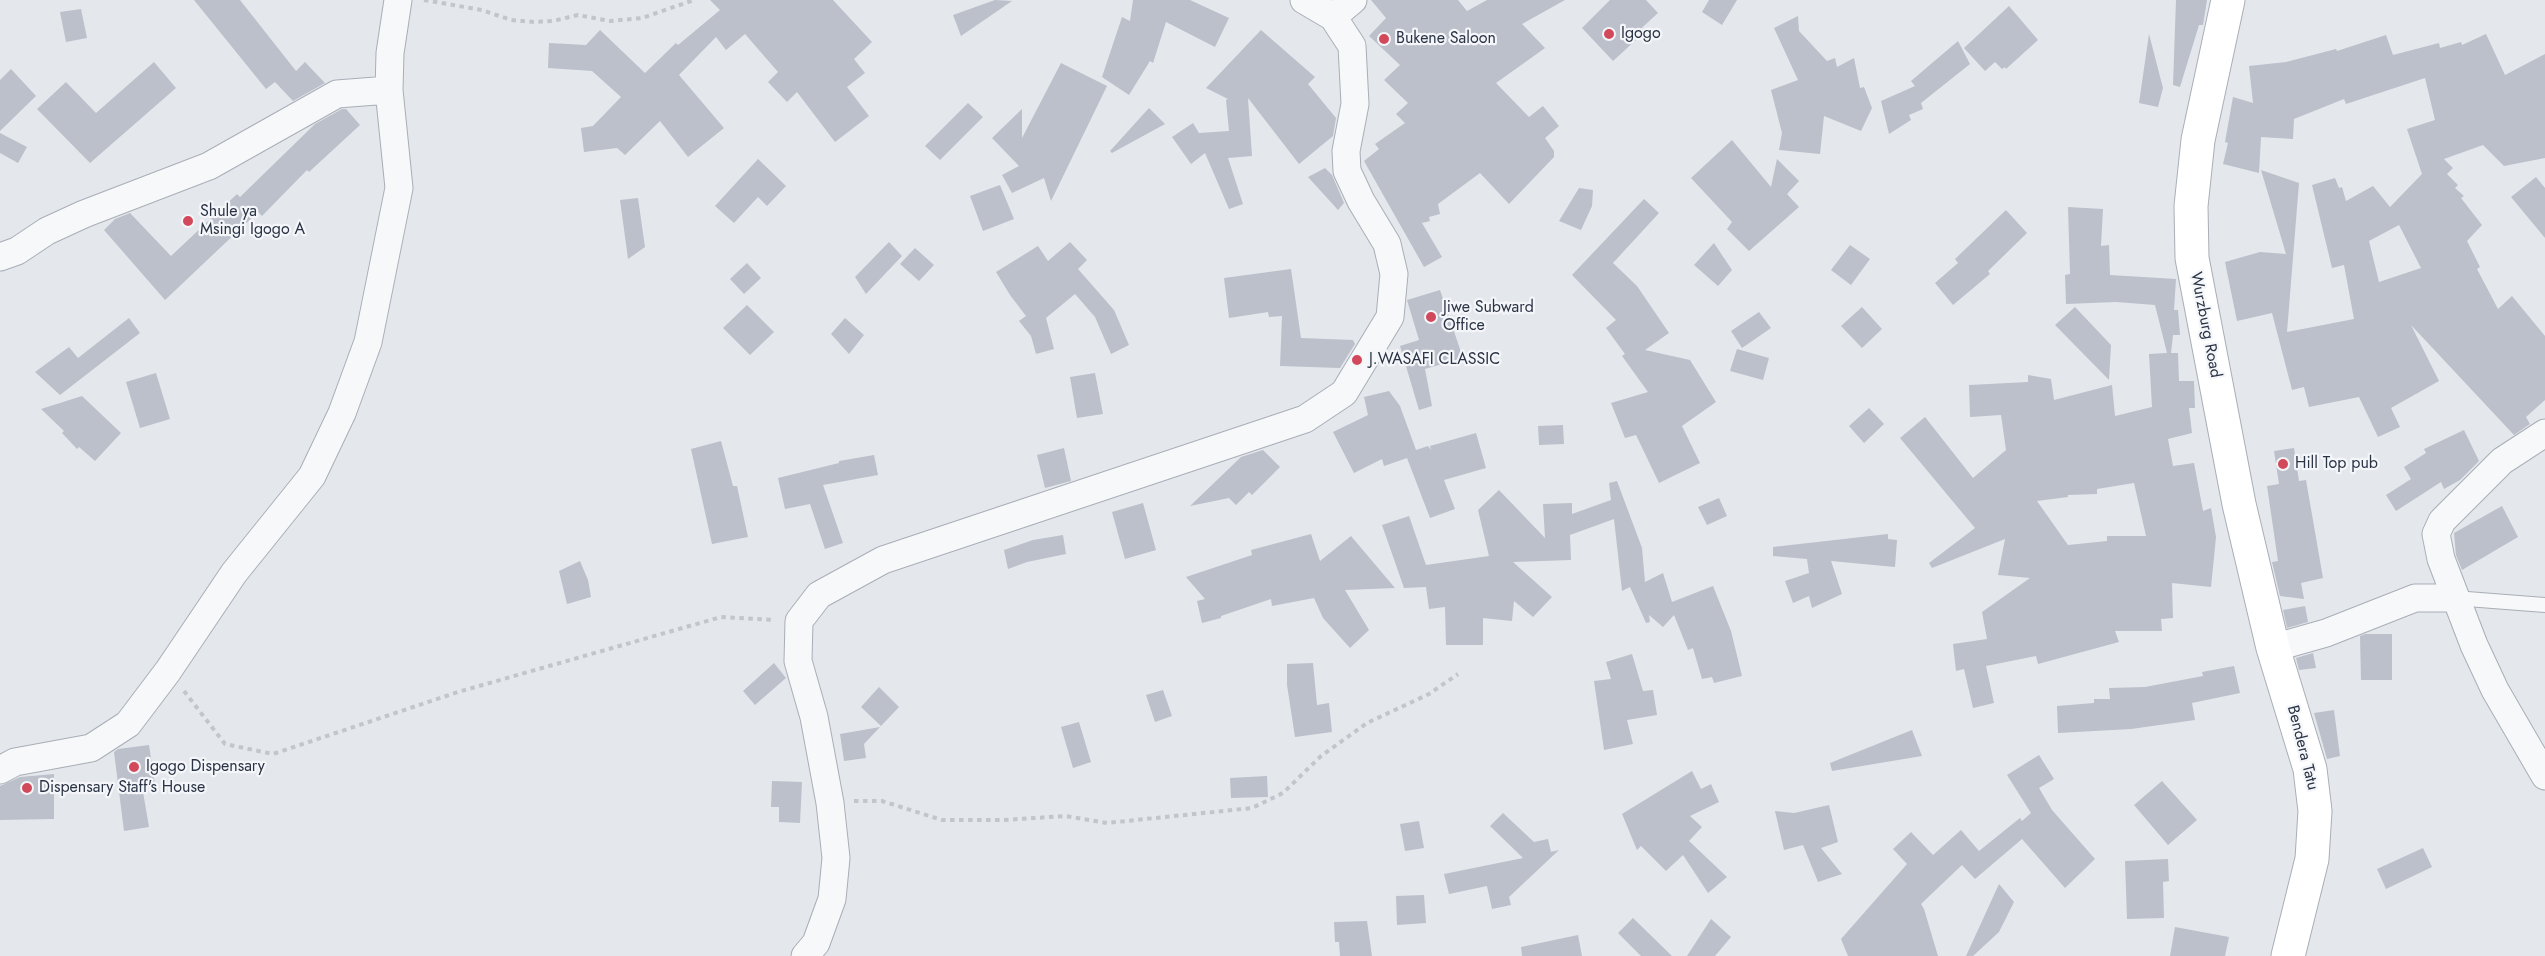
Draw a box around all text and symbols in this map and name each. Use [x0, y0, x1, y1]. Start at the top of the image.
place label: Igogo [1621, 24, 1661, 44]
marker: Igogo [1602, 27, 1616, 41]
place label: Bukene Saloon [1396, 29, 1496, 49]
marker: Bukene Saloon [1377, 32, 1391, 46]
place label: Shule ya Msingi Igogo A [200, 202, 305, 240]
marker: Shule ya Msingi Igogo A [181, 214, 195, 228]
street label: Wurzburg Road [2185, 270, 2225, 380]
place label: Jiwe Subward Office [1443, 298, 1534, 336]
marker: Jiwe Subward Office [1424, 310, 1438, 324]
place label: J.WASAFI CLASSIC [1369, 350, 1500, 370]
marker: J.WASAFI CLASSIC [1350, 353, 1364, 367]
place label: Hill Top pub [2295, 454, 2378, 474]
marker: Hill Top pub [2276, 457, 2290, 471]
street label: Bendera Tatu [2282, 704, 2322, 792]
place label: Igogo Dispensary [146, 757, 265, 777]
marker: Igogo Dispensary [127, 760, 141, 774]
place label: Dispensary Staff's House [39, 778, 205, 798]
marker: Dispensary Staff's House [20, 781, 34, 795]

